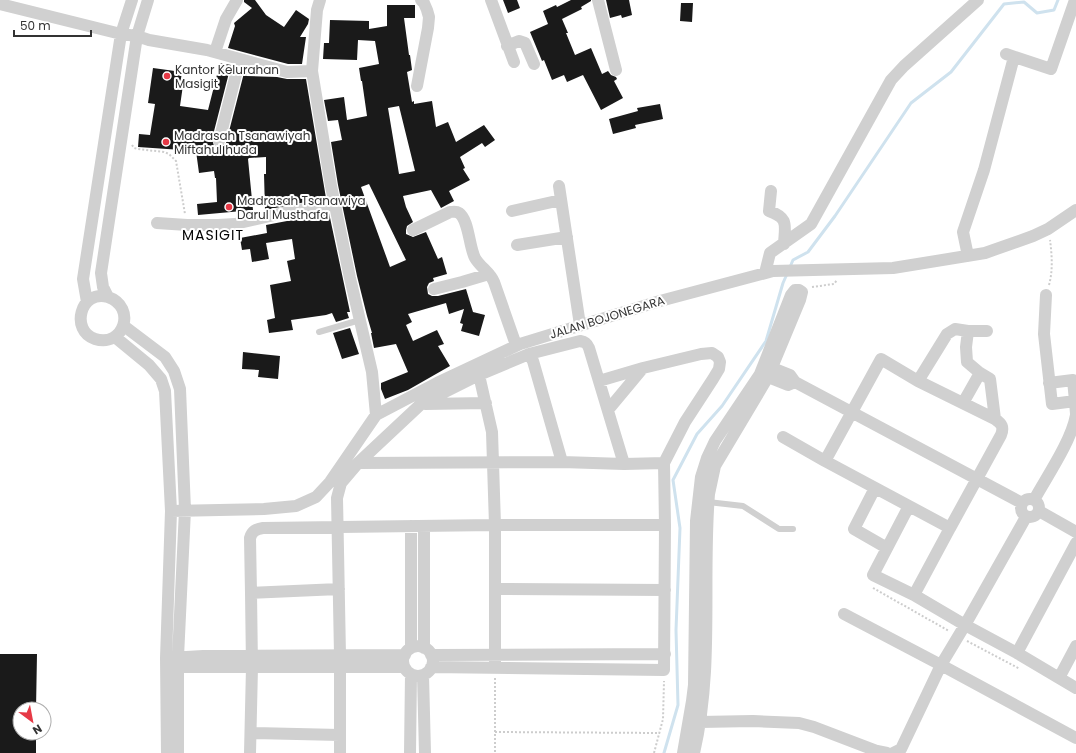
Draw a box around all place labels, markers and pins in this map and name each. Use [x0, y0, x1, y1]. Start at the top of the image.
place label: Kantor Kelurahan Masigit [175, 61, 279, 92]
marker: Kantor Kelurahan Masigit [162, 71, 172, 81]
place label: Madrasah Tsanawiyah Miftahul huda [174, 127, 310, 158]
marker: Madrasah Tsanawiyah Miftahul huda [161, 137, 171, 147]
place label: Madrasah Tsanawiya Darul Musthafa [237, 192, 366, 223]
marker: Madrasah Tsanawiya Darul Musthafa [224, 202, 234, 212]

